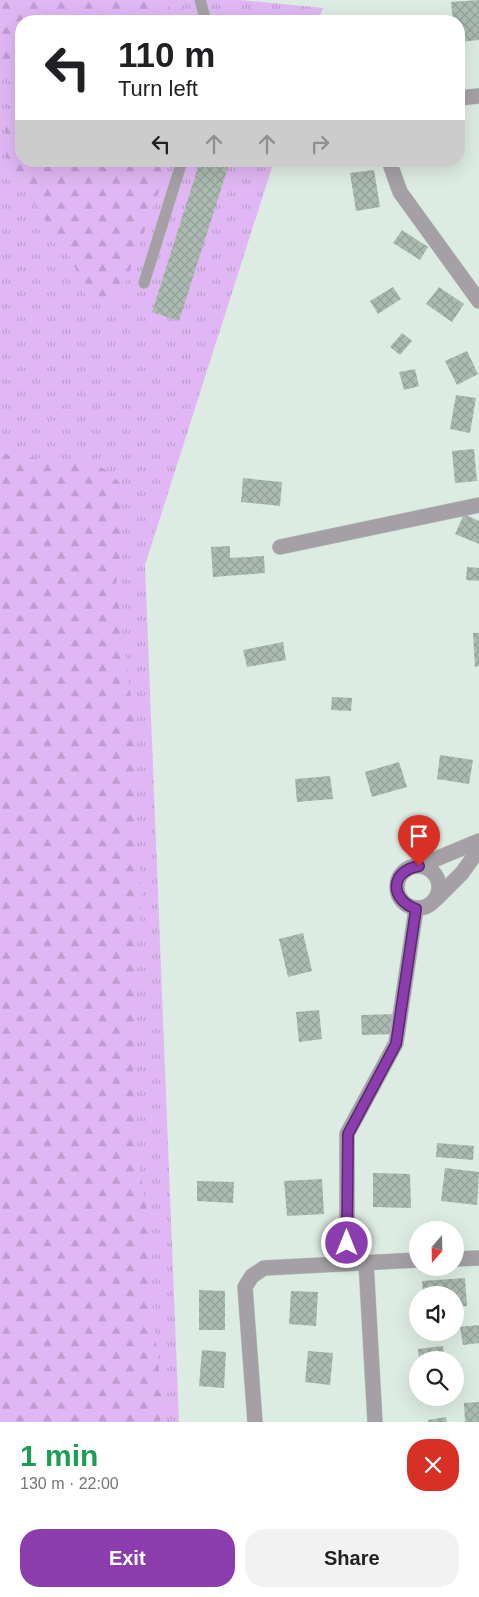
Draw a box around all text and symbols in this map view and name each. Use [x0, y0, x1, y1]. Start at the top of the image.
icon: left [35, 35, 100, 100]
text: 110 m [118, 35, 215, 74]
text: Turn left [118, 76, 198, 101]
icon: left [147, 130, 175, 158]
icon: ahead [200, 130, 228, 158]
icon: ahead [253, 130, 281, 158]
icon: right [306, 130, 334, 158]
pin [398, 815, 440, 866]
icon: arrive [405, 822, 433, 850]
position arrow [320, 1216, 372, 1268]
north arrow [409, 1221, 464, 1276]
map controls [409, 1221, 464, 1406]
button: sound [409, 1286, 464, 1341]
button: search [409, 1351, 464, 1406]
text: 1 min [20, 1439, 98, 1472]
button: close [407, 1439, 459, 1491]
text: 130 m · 22:00 [20, 1475, 119, 1492]
button: Exit [20, 1529, 235, 1587]
button: Share [245, 1529, 459, 1587]

